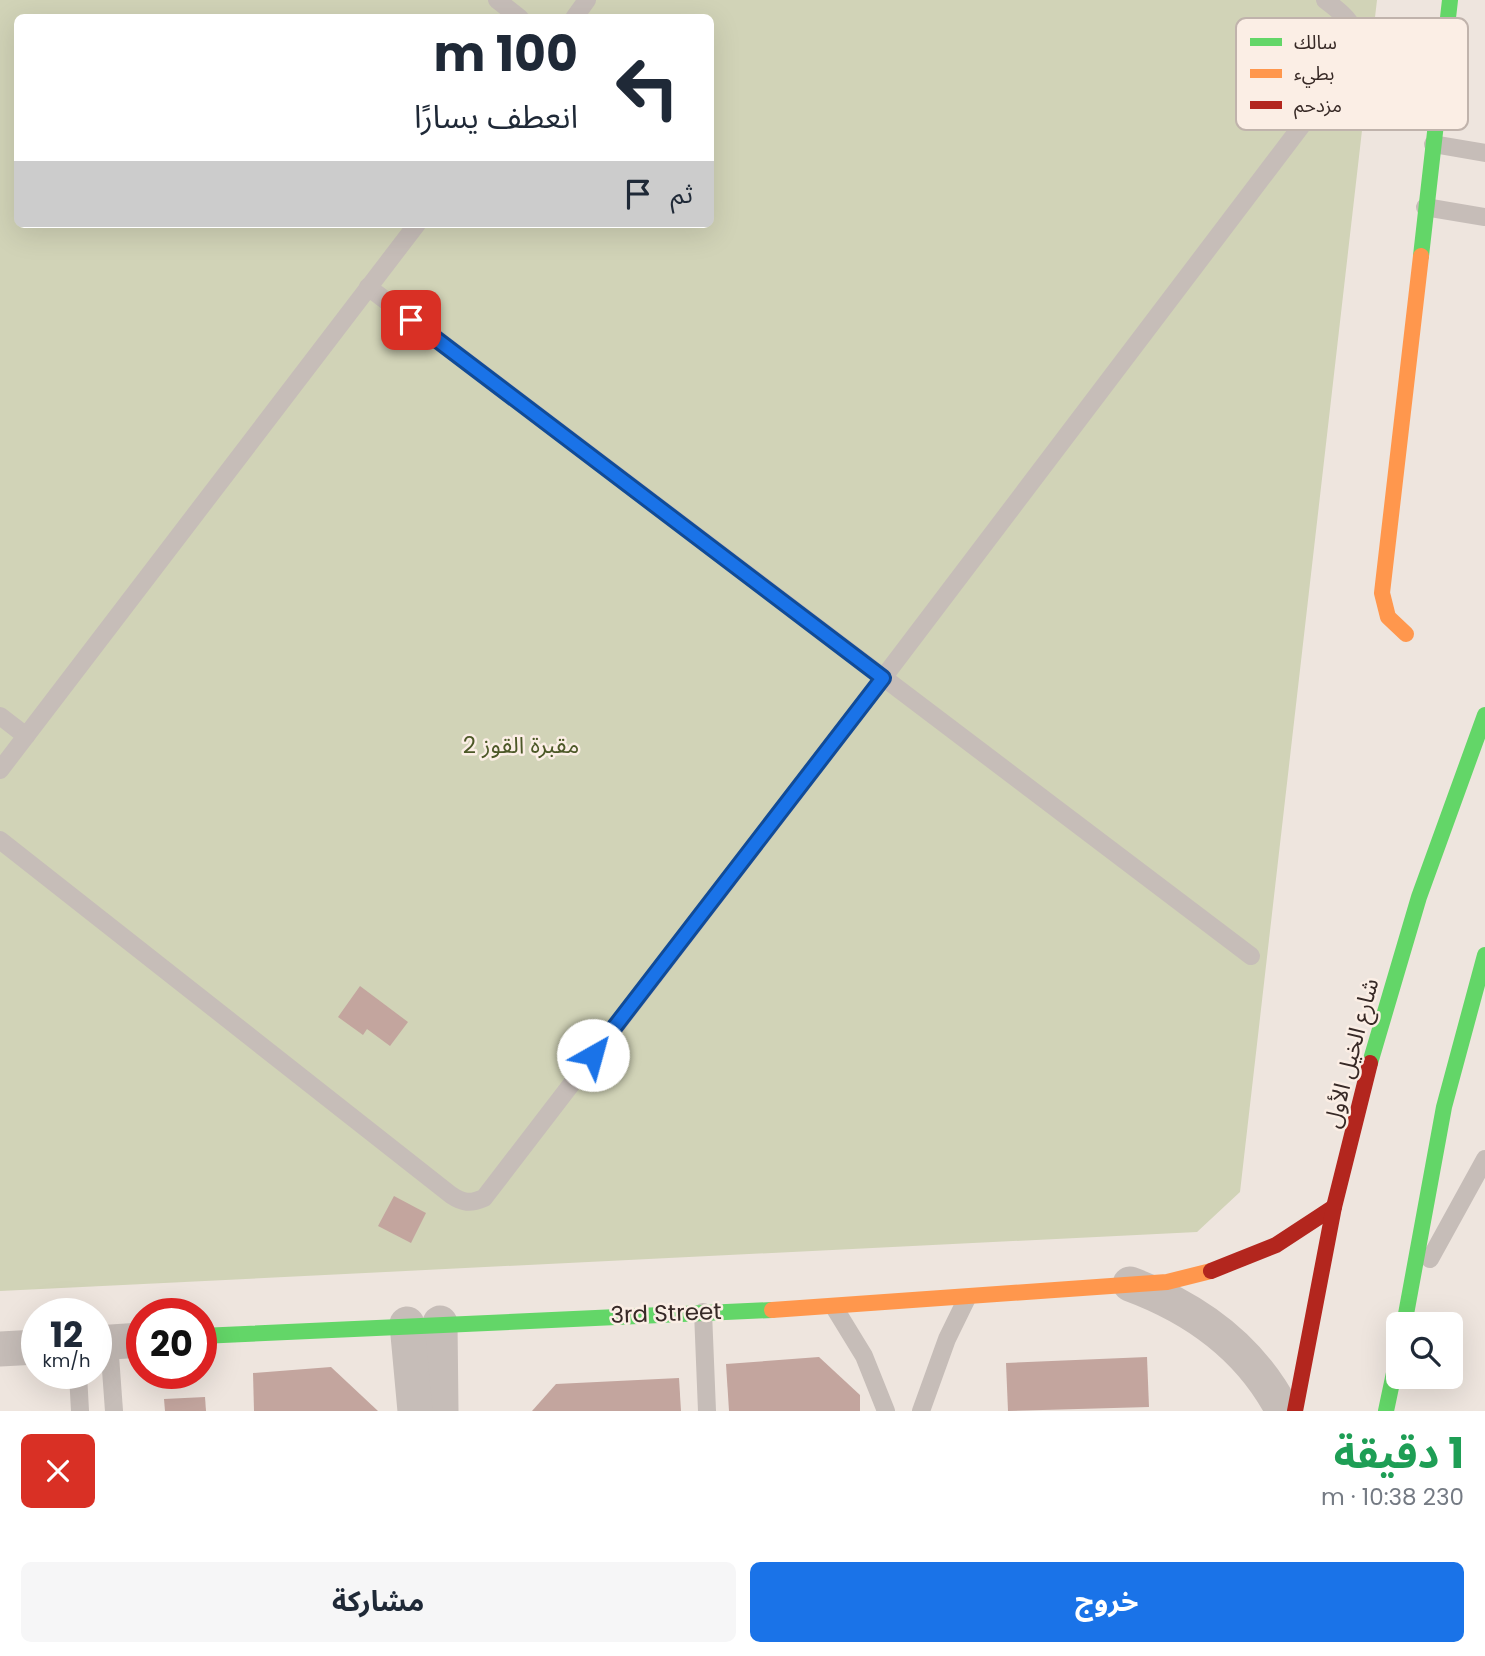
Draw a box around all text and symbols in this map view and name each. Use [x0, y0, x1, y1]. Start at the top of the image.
legend [1236, 18, 1468, 130]
text: 100 m [433, 20, 578, 88]
text: سالك [1294, 29, 1337, 56]
icon: left [602, 42, 693, 133]
text: بطيء [1294, 60, 1334, 88]
text: مزدحم [1294, 92, 1342, 120]
text: انعطف يسارًا [414, 94, 578, 139]
icon: arrive [619, 175, 657, 213]
text: ثم [671, 176, 693, 212]
pin [381, 290, 441, 350]
icon: arrive [392, 301, 430, 339]
park label: مقبرة القوز 2 [463, 729, 579, 761]
street label: شارع الخيل الأول [1316, 975, 1387, 1132]
position arrow [556, 1018, 630, 1092]
street label: 3rd Street [610, 1295, 722, 1331]
speed limit sign: 20 [126, 1298, 217, 1389]
text: 12 [50, 1310, 83, 1359]
map controls [1386, 1312, 1463, 1389]
button: search [1386, 1312, 1463, 1389]
text: km/h [43, 1348, 90, 1373]
text: 1 دقيقة [1334, 1424, 1464, 1483]
button: close [21, 1434, 95, 1508]
text: 230 m · 10:38 [1321, 1481, 1464, 1513]
button: مشاركة [21, 1562, 736, 1642]
button: خروج [750, 1562, 1464, 1642]

